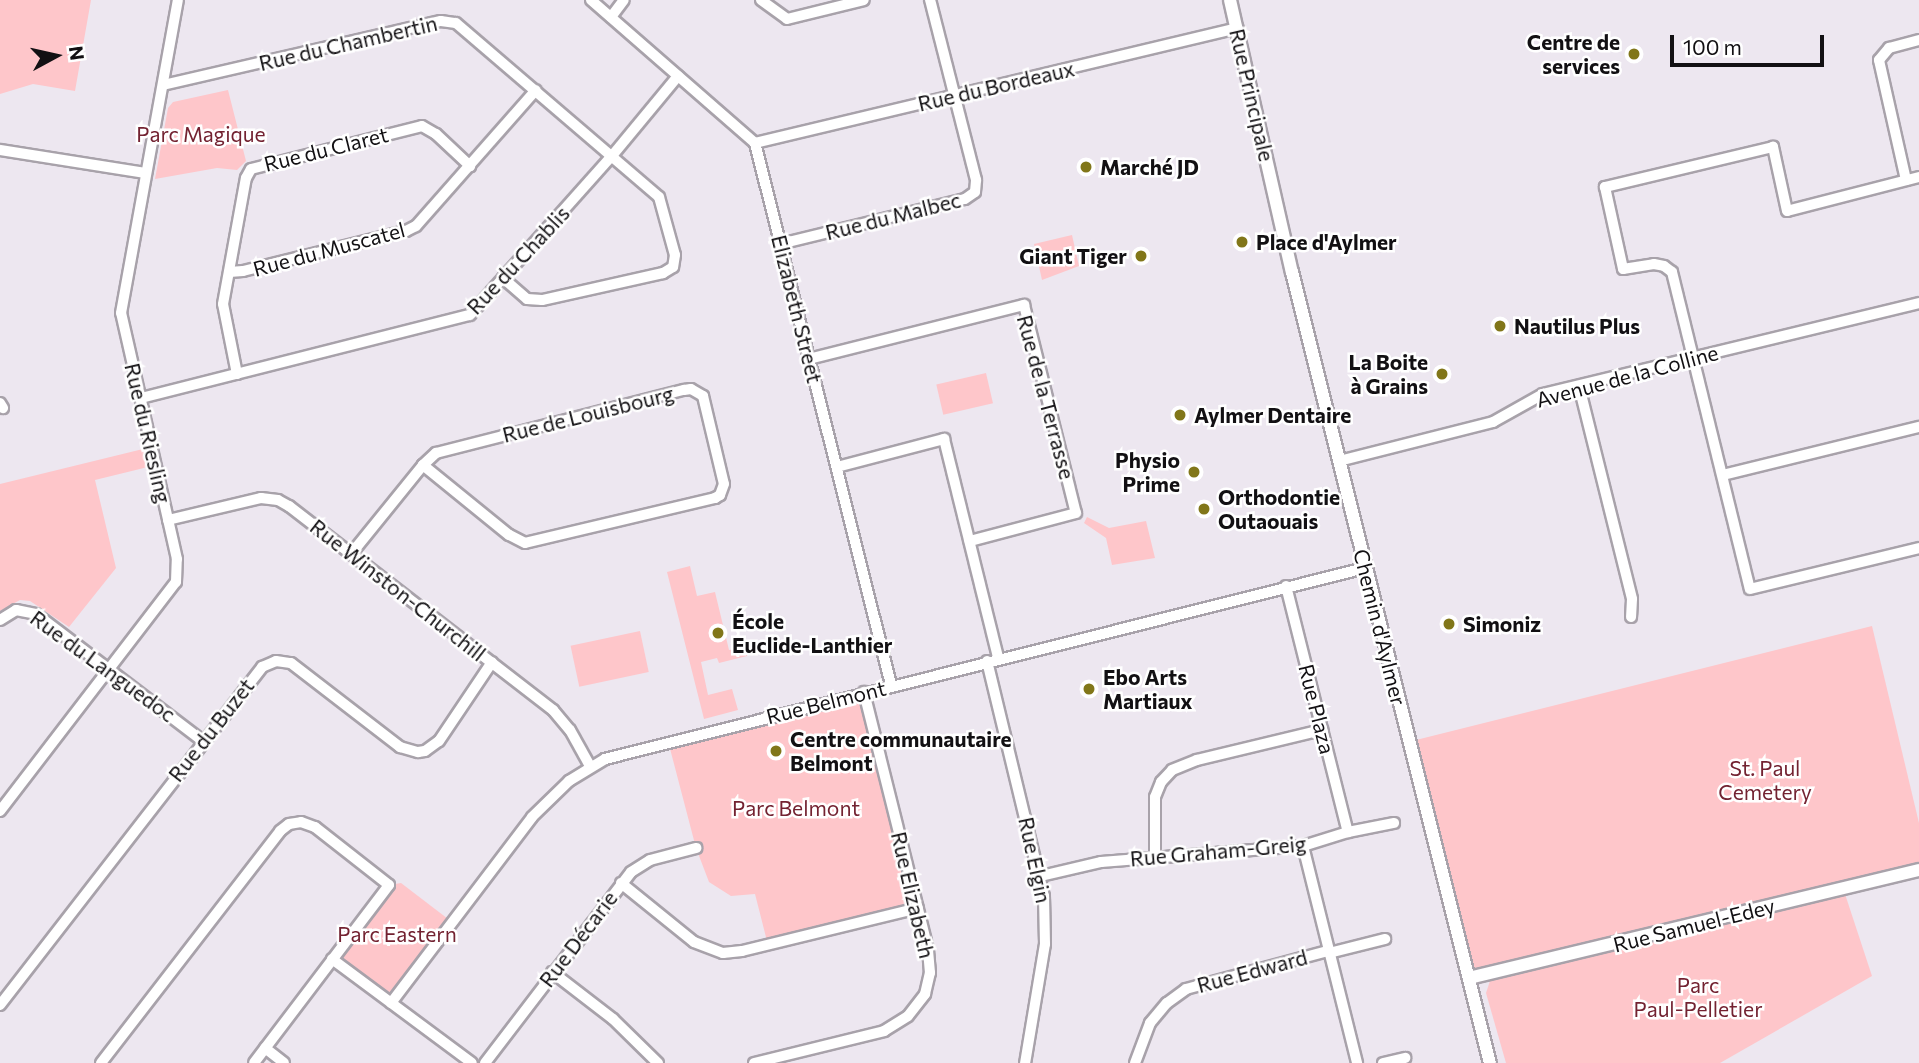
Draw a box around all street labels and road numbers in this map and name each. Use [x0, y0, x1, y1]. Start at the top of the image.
street label: Rue du Chambertin [256, 10, 440, 76]
street label: Rue Principale [1224, 26, 1280, 164]
street label: Rue du Bordeaux [915, 56, 1077, 116]
street label: Rue du Claret [261, 121, 391, 177]
street label: Rue du Malbec [823, 187, 963, 245]
street label: Rue du Chablis [461, 201, 575, 319]
street label: Rue du Muscatel [250, 217, 408, 281]
street label: Elizabeth Street [766, 232, 828, 386]
street label: Rue de la Terrasse [1012, 312, 1080, 482]
street label: Avenue de la Colline [1533, 340, 1721, 412]
street label: Rue du Riesling [120, 361, 176, 505]
street label: Rue de Louisbourg [500, 381, 676, 447]
street label: Rue Winston-Churchill [305, 514, 491, 666]
street label: Chemin d'Aylmer [1348, 546, 1412, 708]
street label: Rue du Languedoc [26, 605, 180, 727]
street label: Rue Plaza [1294, 661, 1340, 757]
street label: Rue du Buzet [163, 673, 259, 787]
street label: Rue Belmont [764, 675, 888, 729]
street label: Rue Elgin [1014, 815, 1056, 905]
street label: Rue Elizabeth [886, 829, 940, 961]
street label: Rue Graham-Greig [1129, 831, 1307, 871]
street label: Rue Décarie [534, 886, 622, 992]
street label: Rue Samuel-Edey [1611, 893, 1777, 957]
street label: Rue Edward [1194, 944, 1310, 998]

